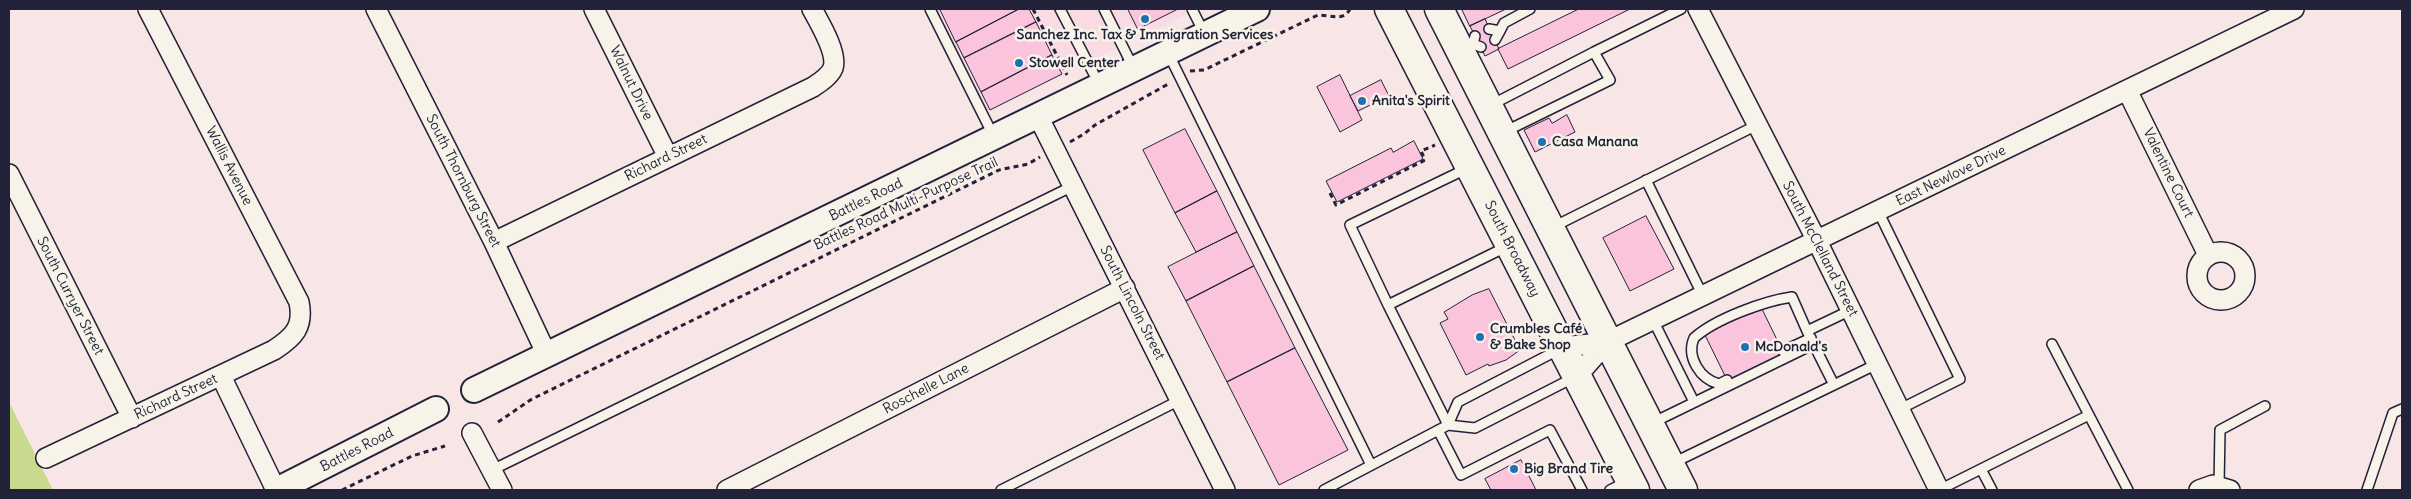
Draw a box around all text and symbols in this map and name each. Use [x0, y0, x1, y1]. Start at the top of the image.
marker: Sanchez Inc. Tax & Immigration Services [1139, 13, 1151, 25]
place label: Sanchez Inc. Tax & Immigration Services [1017, 27, 1273, 43]
street label: Walnut Drive [606, 43, 656, 123]
place label: Stowell Center [1029, 55, 1119, 71]
marker: Stowell Center [1013, 57, 1025, 69]
place label: Anita's Spirit [1372, 93, 1450, 109]
marker: Anita's Spirit [1356, 95, 1368, 107]
street label: South Thornburg Street [422, 112, 504, 250]
street label: Wallis Avenue [202, 124, 256, 208]
street label: Valentine Court [2139, 126, 2197, 220]
street label: Richard Street [622, 131, 710, 185]
place label: Casa Manana [1552, 134, 1638, 150]
marker: Casa Manana [1536, 136, 1548, 148]
street label: East Newlove Drive [1893, 142, 2009, 210]
street label: Battles Road Multi-Purpose Trail [811, 154, 1001, 254]
street label: Battles Road [826, 175, 906, 225]
street label: South McClelland Street [1779, 179, 1861, 319]
street label: South Broadway [1481, 198, 1543, 300]
street label: South Curryer Street [33, 234, 107, 358]
street label: South Lincoln Street [1096, 243, 1168, 363]
place label: Crumbles Café & Bake Shop [1490, 321, 1582, 354]
marker: Crumbles Café & Bake Shop [1474, 331, 1486, 343]
place label: McDonald's [1755, 339, 1828, 355]
marker: McDonald's [1739, 341, 1751, 353]
street label: Roschelle Lane [880, 360, 972, 418]
street label: Richard Street [132, 370, 220, 424]
street label: Battles Road [318, 424, 396, 476]
place label: Big Brand Tire [1524, 461, 1613, 477]
marker: Big Brand Tire [1508, 463, 1520, 475]

